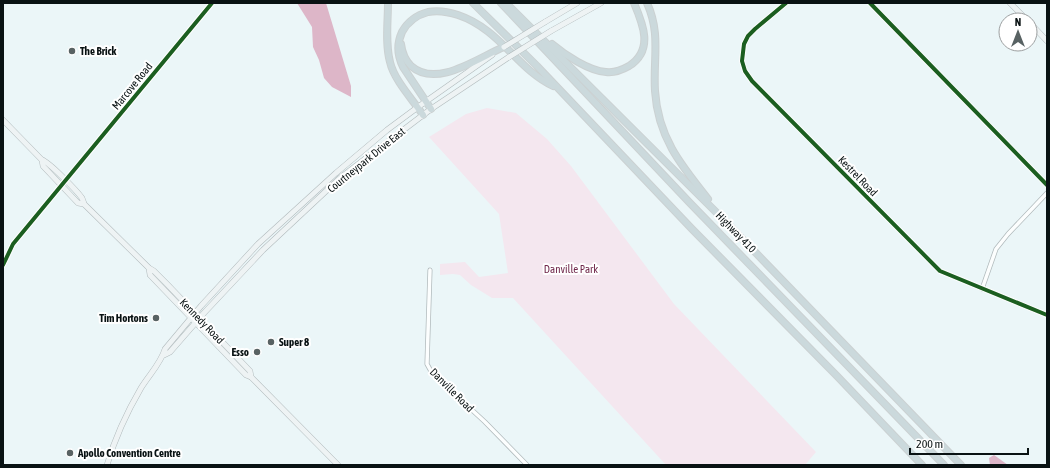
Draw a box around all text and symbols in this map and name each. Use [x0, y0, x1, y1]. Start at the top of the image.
north arrow [998, 12, 1038, 52]
text: N [1015, 16, 1021, 28]
place label: The Brick [80, 45, 117, 57]
marker: The Brick [67, 46, 77, 56]
street label: Marcove Road [109, 60, 155, 112]
street label: Courtneypark Drive East [325, 125, 407, 195]
street label: Kestrel Road [836, 154, 880, 198]
street label: Highway 410 [714, 209, 758, 255]
park label: Danville Park [544, 263, 598, 275]
street label: Kennedy Road [178, 296, 226, 346]
place label: Tim Hortons [99, 312, 148, 324]
marker: Tim Hortons [151, 313, 161, 323]
place label: Super 8 [279, 336, 309, 348]
marker: Super 8 [266, 337, 276, 347]
place label: Esso [231, 346, 249, 358]
marker: Esso [252, 347, 262, 357]
street label: Danville Road [428, 366, 476, 414]
scale bar [910, 430, 1028, 456]
text: 200 m [916, 437, 943, 451]
place label: Apollo Convention Centre [77, 447, 181, 459]
marker: Apollo Convention Centre [65, 448, 75, 458]

